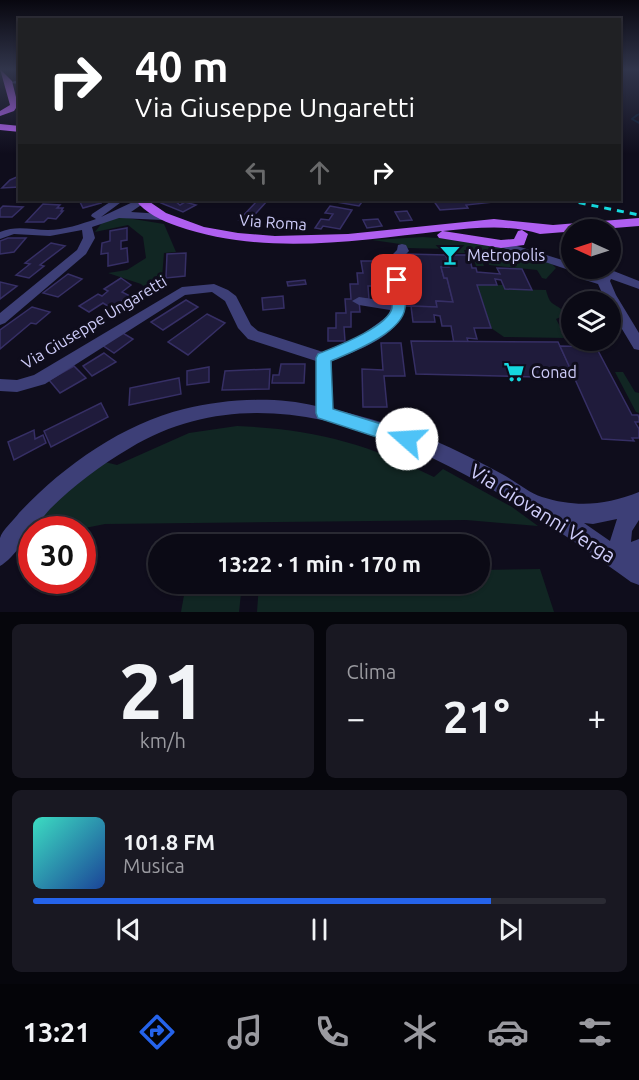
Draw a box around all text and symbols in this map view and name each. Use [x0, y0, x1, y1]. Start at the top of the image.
icon: right [36, 42, 114, 120]
text: 40 m [135, 43, 229, 90]
text: Via Giuseppe Ungaretti [135, 92, 415, 122]
icon: left [240, 156, 273, 189]
icon: ahead [303, 156, 336, 189]
icon: right [366, 156, 399, 189]
street label: Via Roma [239, 211, 307, 233]
north arrow [561, 219, 621, 279]
map controls [561, 219, 621, 351]
bar icon: Metropolis [438, 243, 462, 267]
place label: Metropolis [467, 246, 545, 264]
pin [371, 254, 422, 305]
icon: arrive [380, 263, 413, 296]
street label: Via Giuseppe Ungaretti [18, 272, 170, 372]
button: layers [561, 291, 621, 351]
supermarket icon: Conad [502, 360, 526, 384]
place label: Conad [531, 363, 577, 381]
position arrow [375, 407, 439, 471]
street label: Via Giovanni Verga [466, 459, 620, 567]
speed limit sign: 30 [18, 516, 96, 594]
text: 13:22 · 1 min · 170 m [217, 551, 421, 576]
text: 21 [119, 646, 207, 734]
text: Clima [347, 660, 396, 683]
text: 21° [443, 691, 510, 742]
text: − [347, 699, 365, 736]
text: + [587, 699, 606, 736]
text: km/h [140, 729, 186, 752]
text: 101.8 FM [123, 829, 215, 854]
text: Musica [123, 854, 185, 877]
icon: previous [112, 913, 145, 946]
icon: pause [303, 913, 336, 946]
icon: next [494, 913, 527, 946]
icon: directions [136, 1011, 178, 1053]
icon: music [224, 1011, 266, 1053]
icon: phone [311, 1011, 353, 1053]
icon: climate [399, 1011, 441, 1053]
icon: car [487, 1011, 529, 1053]
icon: filters [574, 1011, 616, 1053]
text: 13:21 [23, 1017, 90, 1047]

